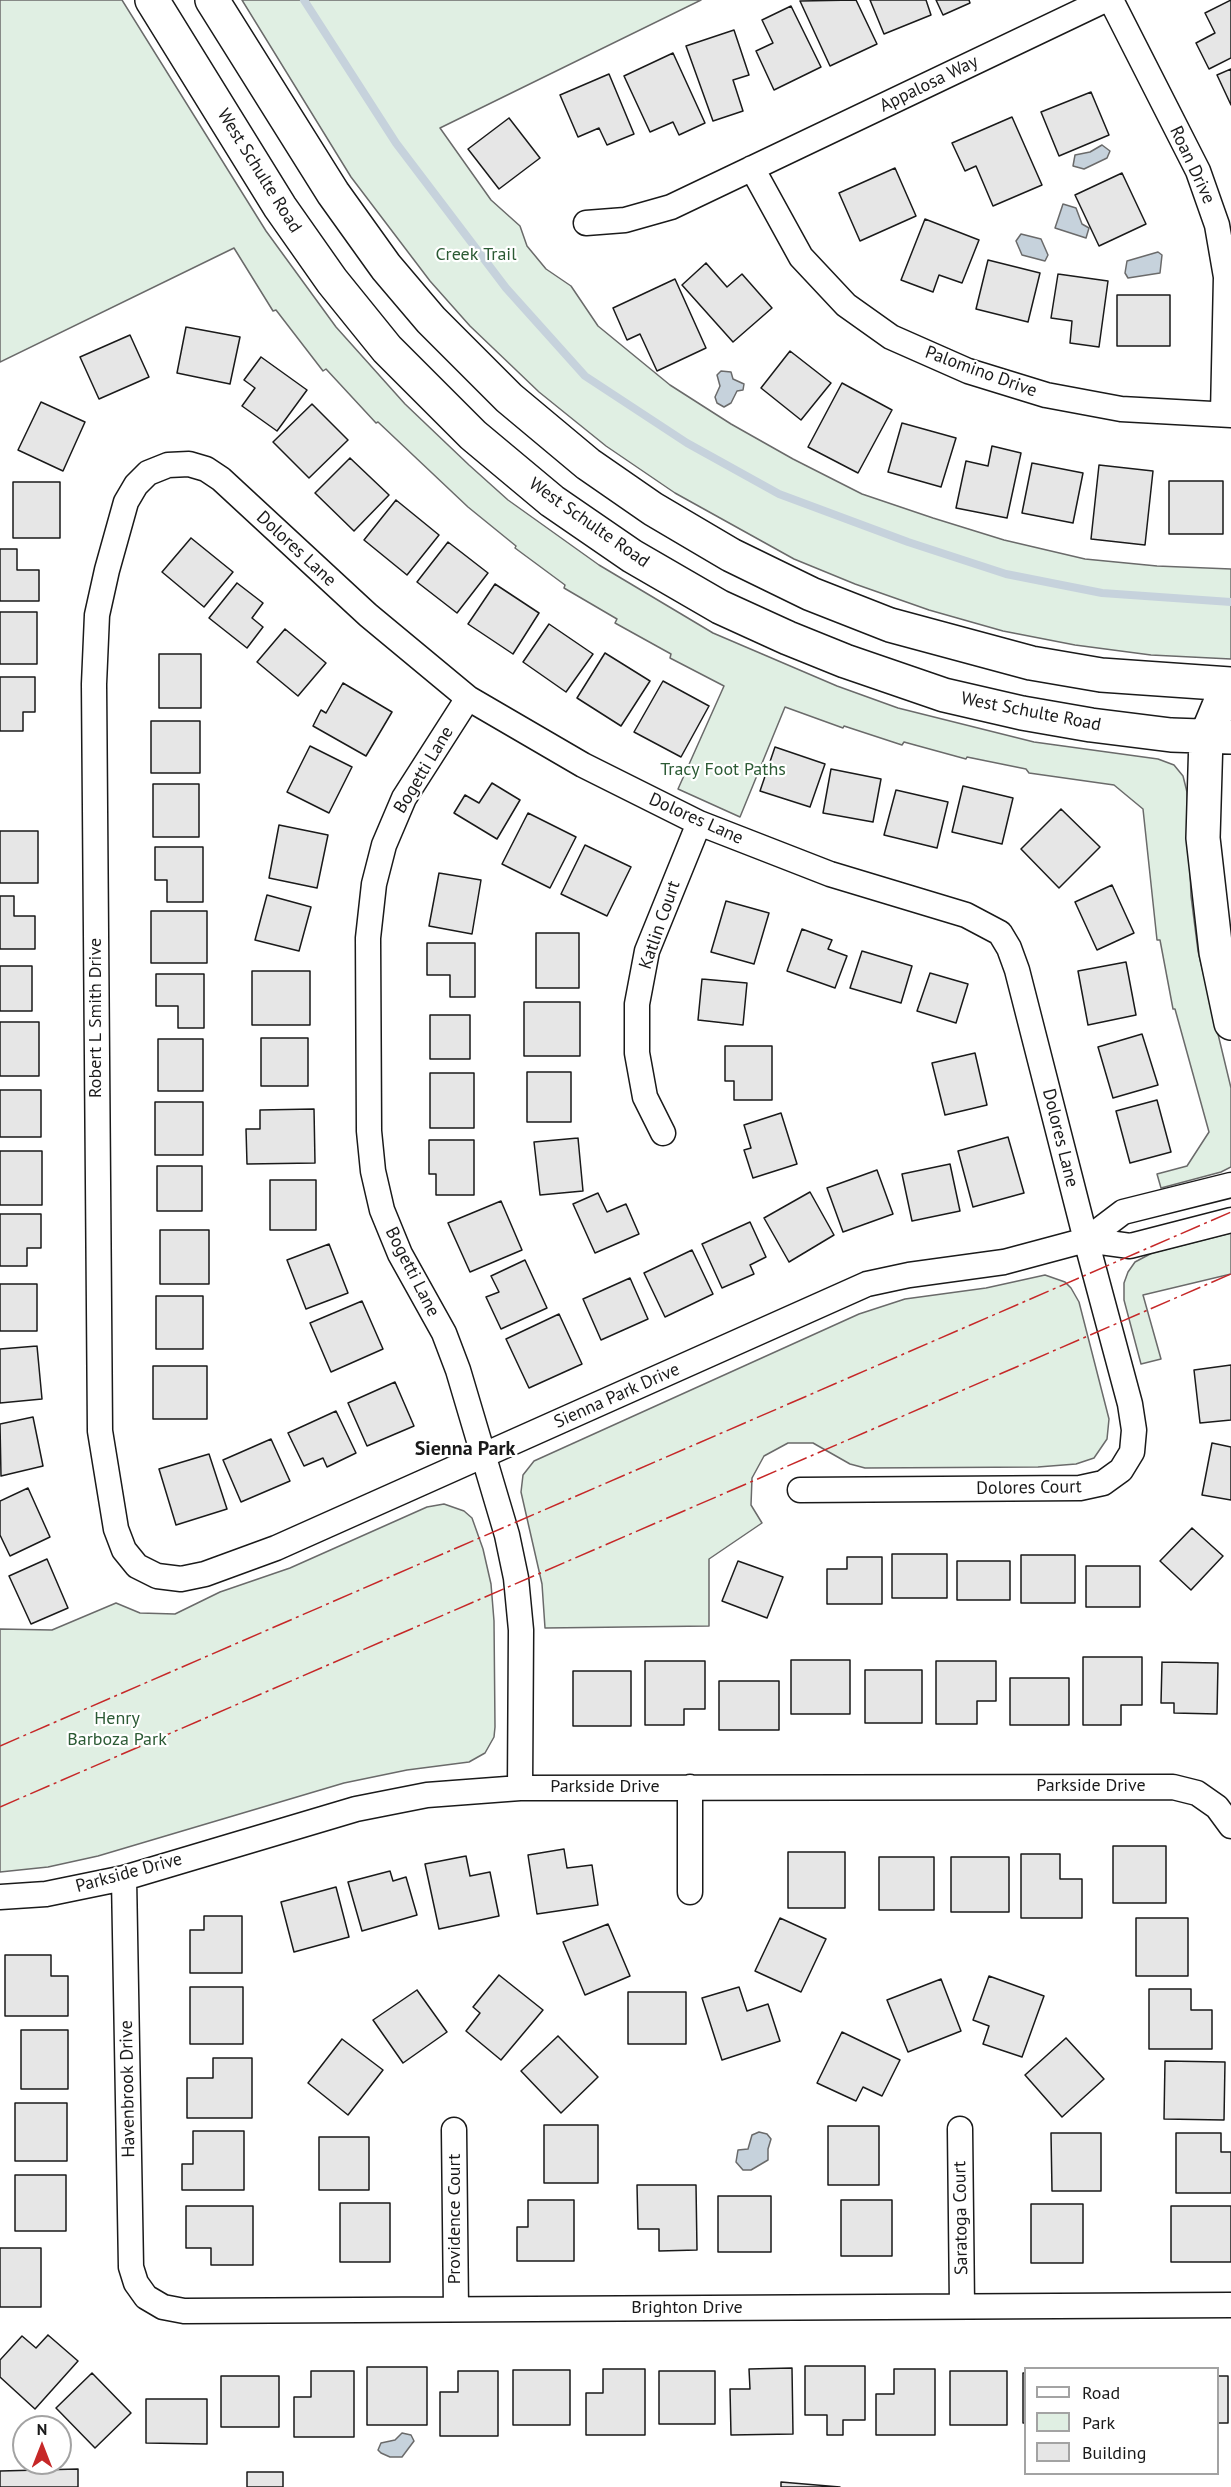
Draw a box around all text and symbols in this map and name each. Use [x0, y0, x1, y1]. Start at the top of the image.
street label: Appalosa Way [876, 51, 982, 117]
street label: West Schulte Road [212, 105, 306, 237]
street label: Roan Drive [1165, 123, 1219, 207]
park label: Creek Trail [436, 244, 516, 266]
street label: Palomino Drive [922, 342, 1040, 402]
street label: West Schulte Road [525, 473, 653, 573]
street label: Dolores Lane [252, 507, 340, 591]
street label: West Schulte Road [959, 688, 1103, 736]
street label: Bogetti Lane [390, 723, 458, 817]
park label: Tracy Foot Paths [660, 759, 786, 781]
street label: Dolores Lane [646, 789, 746, 849]
street label: Katlin Court [635, 878, 685, 972]
street label: Robert L Smith Drive [85, 938, 107, 1098]
street label: Dolores Lane [1037, 1086, 1083, 1190]
street label: Bogetti Lane [380, 1224, 444, 1320]
street label: Sienna Park Drive [551, 1359, 683, 1433]
district label: Sienna Park [415, 1437, 515, 1461]
street label: Dolores Court [976, 1476, 1082, 1500]
park label: Henry Barboza Park [67, 1708, 167, 1750]
street label: Parkside Drive [1036, 1775, 1146, 1797]
street label: Parkside Drive [550, 1776, 660, 1798]
street label: Parkside Drive [73, 1848, 185, 1898]
street label: Havenbrook Drive [116, 2020, 140, 2158]
street label: Providence Court [444, 2154, 466, 2284]
street label: Saratoga Court [949, 2161, 973, 2275]
street label: Brighton Drive [631, 2297, 743, 2319]
legend [1024, 2367, 1219, 2475]
text: Road [1082, 2381, 1120, 2404]
text: Park [1082, 2411, 1115, 2434]
north arrow [12, 2415, 72, 2475]
text: N [37, 2419, 47, 2439]
text: Building [1082, 2441, 1146, 2464]

